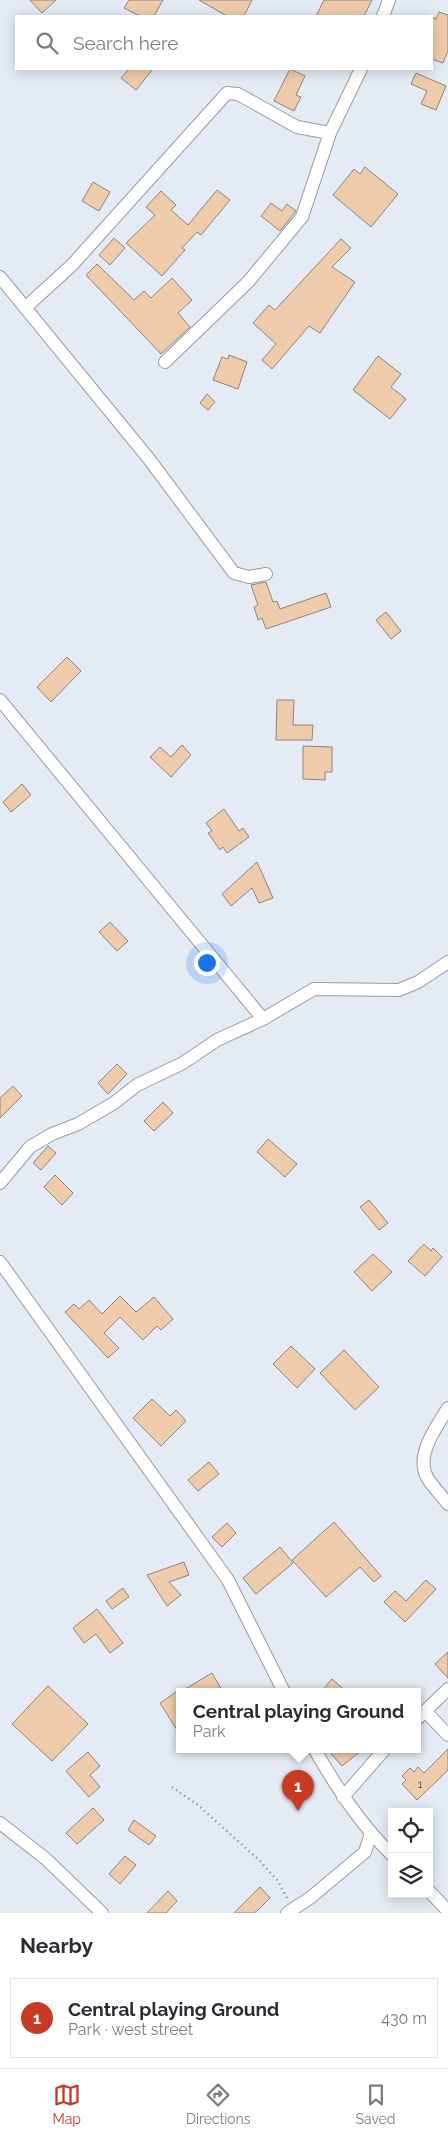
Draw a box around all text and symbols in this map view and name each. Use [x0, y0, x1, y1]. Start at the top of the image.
search box [15, 15, 433, 70]
icon: search [33, 29, 61, 57]
text: Search here [73, 32, 179, 54]
your location [194, 950, 220, 976]
popup [176, 1688, 421, 1753]
text: Central playing Ground [193, 1700, 404, 1722]
text: Park [193, 1722, 226, 1741]
pin: 1 [282, 1770, 314, 1811]
house number: 1 [418, 1778, 423, 1791]
map controls [388, 1808, 433, 1898]
button: locate [388, 1808, 433, 1853]
button: layers [388, 1853, 433, 1898]
text: Nearby [20, 1933, 93, 1958]
text: Central playing Ground [68, 1998, 279, 2020]
text: 1 [33, 2009, 41, 2028]
text: 430 m [381, 2009, 427, 2028]
text: Park · west street [68, 2020, 193, 2039]
tab: Map [52, 2081, 81, 2127]
tab: Directions [186, 2081, 251, 2127]
tab: Saved [355, 2081, 396, 2127]

